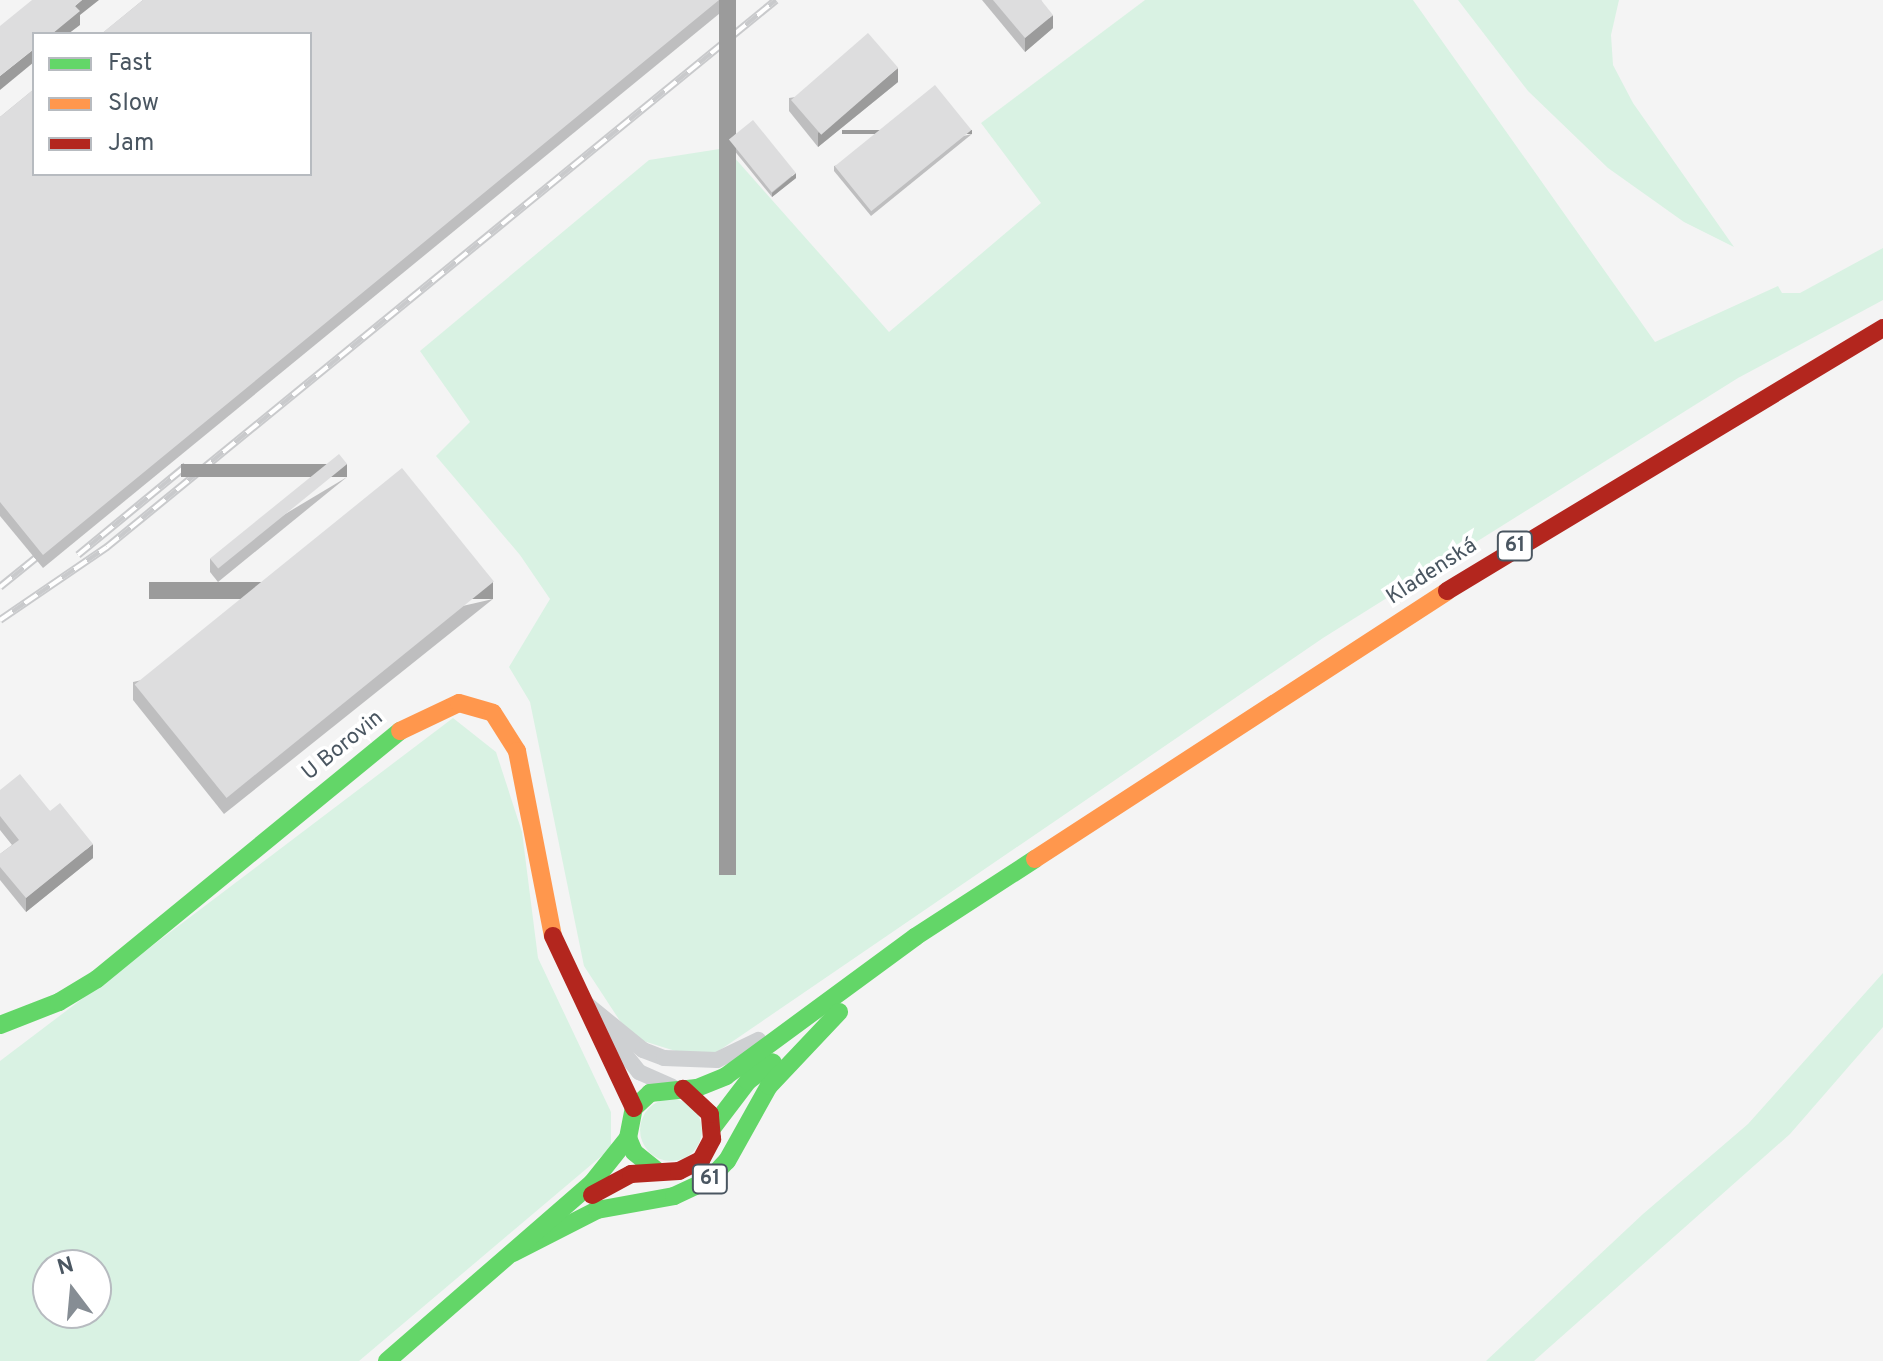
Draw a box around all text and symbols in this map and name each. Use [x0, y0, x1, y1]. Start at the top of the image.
legend [32, 32, 312, 176]
text: Fast [108, 49, 152, 79]
text: Slow [108, 89, 159, 119]
text: Jam [108, 129, 154, 159]
road number: 61 [1495, 530, 1535, 562]
street label: Kladenská [1382, 533, 1482, 611]
street label: U Borovin [297, 705, 389, 787]
road number: 61 [690, 1163, 730, 1195]
north arrow [32, 1249, 112, 1329]
text: N [54, 1252, 77, 1283]

